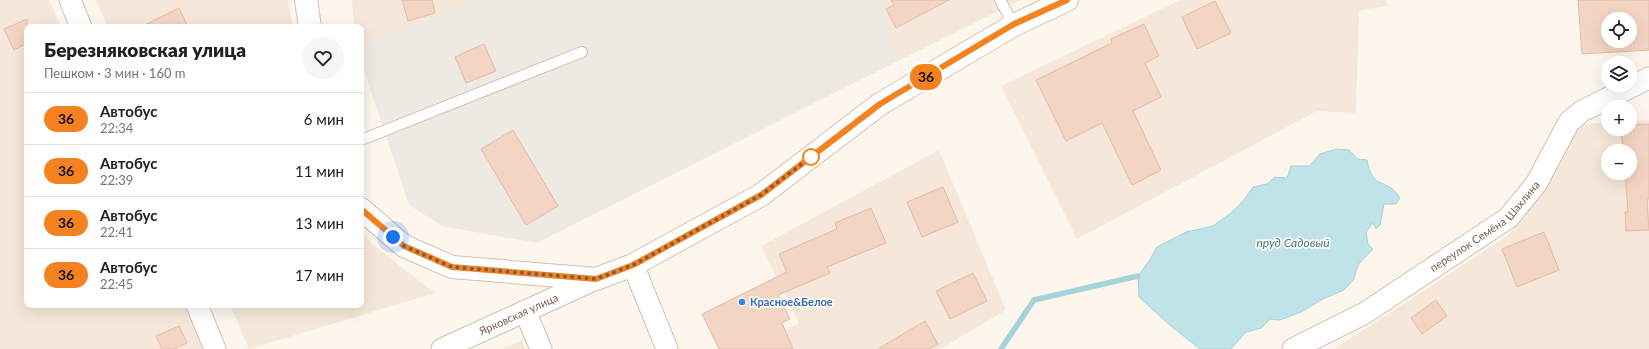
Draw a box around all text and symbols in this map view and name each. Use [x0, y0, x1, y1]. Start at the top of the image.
map controls [1601, 12, 1637, 180]
button: locate [1601, 12, 1637, 48]
button: heart [302, 37, 344, 79]
text: Березняковская улица [44, 38, 246, 61]
button: layers [1601, 56, 1637, 92]
line badge: 36 [908, 64, 944, 90]
text: Пешком · 3 мин · 160 m [44, 65, 185, 81]
text: 36 [918, 68, 934, 85]
button: + [1601, 100, 1637, 136]
text: Автобус [100, 102, 157, 120]
text: 36 [58, 110, 74, 127]
text: 6 мин [304, 110, 344, 128]
text: 22:34 [100, 120, 133, 136]
button: − [1601, 144, 1637, 180]
unlabelled marker [802, 148, 820, 166]
text: Автобус [100, 154, 157, 172]
text: 36 [58, 162, 74, 179]
text: 11 мин [295, 162, 344, 180]
text: 22:39 [100, 172, 133, 188]
street label: переулок Семёна Шахлина [1427, 178, 1542, 274]
text: Автобус [100, 206, 157, 224]
text: 36 [58, 214, 74, 231]
text: 13 мин [295, 214, 344, 232]
text: 22:41 [100, 224, 133, 240]
your location [383, 227, 403, 247]
water label: пруд Садовый [1256, 235, 1330, 250]
text: Автобус [100, 258, 157, 276]
text: 36 [58, 266, 74, 283]
text: 17 мин [295, 266, 344, 284]
text: 22:45 [100, 276, 133, 292]
street label: Ярковская улица [476, 290, 560, 338]
place label: Красное&Белое [750, 295, 833, 308]
marker: Красное&Белое [737, 297, 747, 307]

